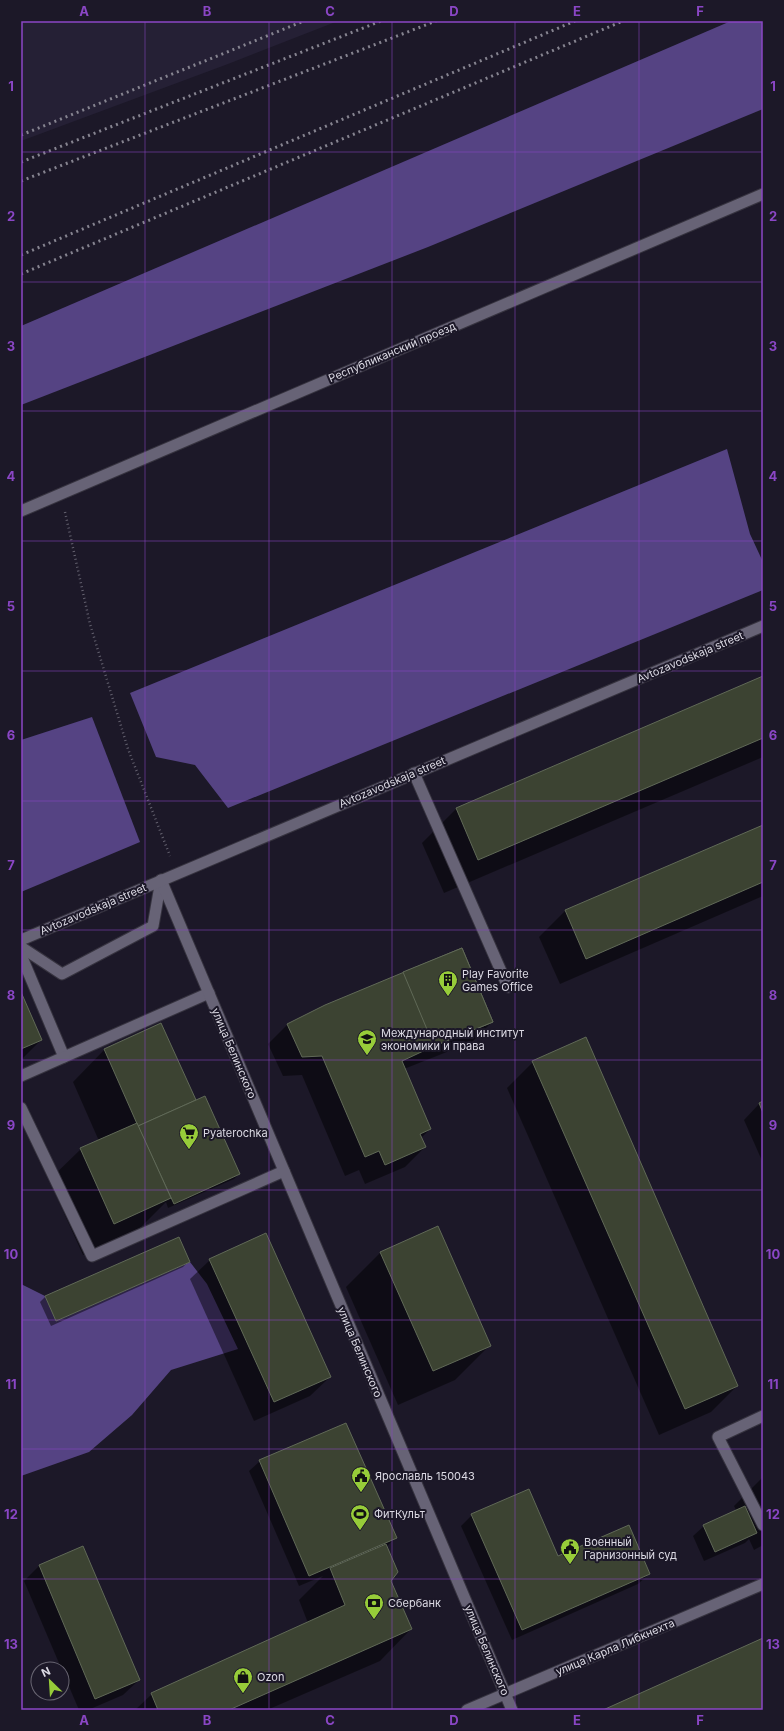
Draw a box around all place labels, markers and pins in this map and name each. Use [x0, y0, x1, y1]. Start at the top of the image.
place label: Play Favorite Games Office [462, 967, 533, 994]
building icon: Play Favorite Games Office [437, 969, 459, 997]
place label: Международный институт экономики и права [381, 1026, 525, 1053]
school or university icon: Международный институт экономики и права [356, 1028, 378, 1056]
supermarket icon: Pyaterochka [178, 1122, 200, 1150]
place label: Pyaterochka [203, 1126, 268, 1140]
public building icon: Ярославль 150043 [350, 1465, 372, 1493]
place label: Ярославль 150043 [375, 1469, 475, 1483]
sports icon: ФитКульт [349, 1503, 371, 1531]
place label: ФитКульт [374, 1507, 426, 1521]
place label: Военный Гарнизонный суд [584, 1535, 677, 1562]
public building icon: Военный Гарнизонный суд [559, 1537, 581, 1565]
bank icon: Сбербанк [363, 1592, 385, 1620]
place label: Сбербанк [388, 1596, 441, 1610]
shop icon: Ozon [232, 1666, 254, 1694]
place label: Ozon [257, 1670, 284, 1684]

